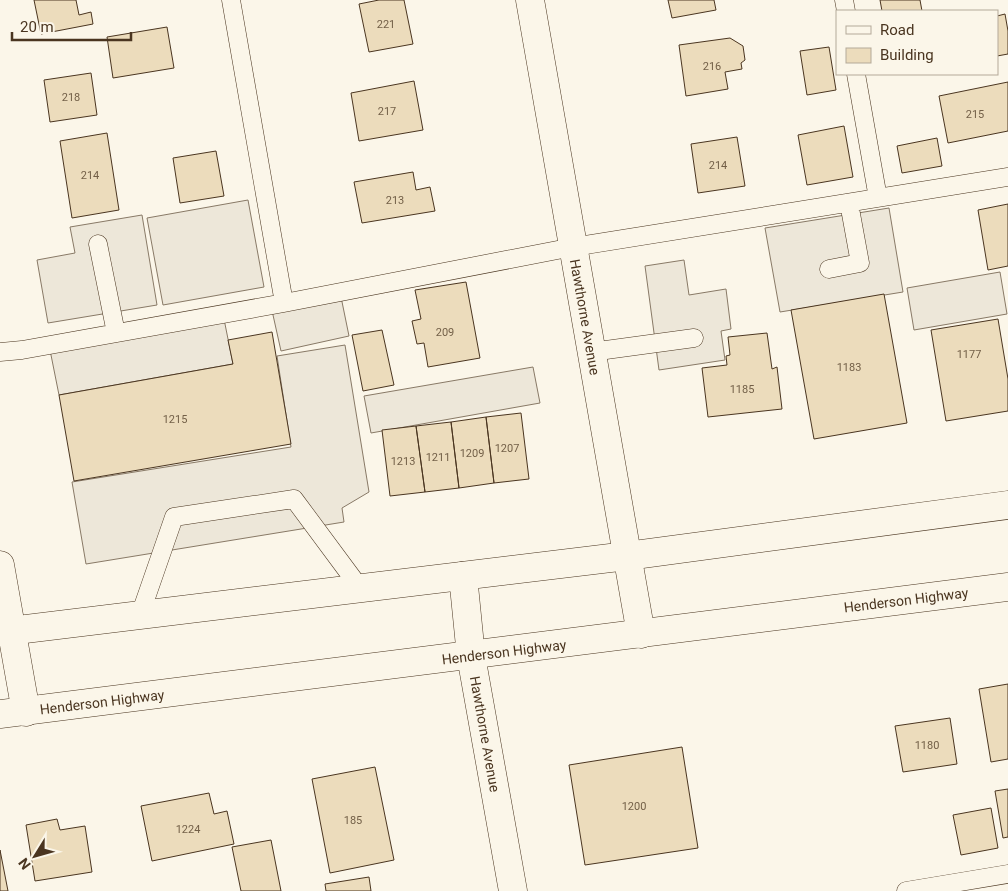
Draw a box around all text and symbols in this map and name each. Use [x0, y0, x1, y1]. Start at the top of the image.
scale bar [12, 10, 131, 42]
legend [836, 10, 998, 75]
text: 20 m [20, 18, 54, 36]
house number: 221 [377, 18, 395, 31]
text: Road [880, 21, 914, 39]
text: Building [880, 46, 934, 64]
house number: 216 [703, 60, 721, 73]
house number: 218 [62, 91, 80, 104]
house number: 217 [378, 105, 396, 118]
house number: 215 [966, 108, 984, 121]
house number: 214 [709, 159, 727, 172]
house number: 214 [81, 169, 99, 182]
house number: 213 [386, 194, 404, 207]
street label: Hawthorne Avenue [567, 258, 603, 376]
house number: 209 [436, 326, 454, 339]
house number: 1177 [957, 348, 981, 361]
house number: 1183 [837, 361, 861, 374]
house number: 1185 [730, 383, 754, 396]
house number: 1215 [163, 413, 187, 426]
house number: 1207 [495, 442, 519, 455]
house number: 1209 [460, 447, 484, 460]
house number: 1211 [426, 451, 450, 464]
house number: 1213 [391, 455, 415, 468]
street label: Henderson Highway [843, 584, 969, 616]
street label: Henderson Highway [441, 636, 567, 668]
street label: Hawthorne Avenue [467, 675, 503, 793]
street label: Henderson Highway [39, 686, 165, 718]
house number: 1180 [915, 739, 939, 752]
house number: 1200 [622, 800, 646, 813]
house number: 185 [344, 814, 362, 827]
house number: 1224 [176, 823, 200, 836]
north arrow [10, 831, 60, 881]
text: N [15, 855, 34, 873]

